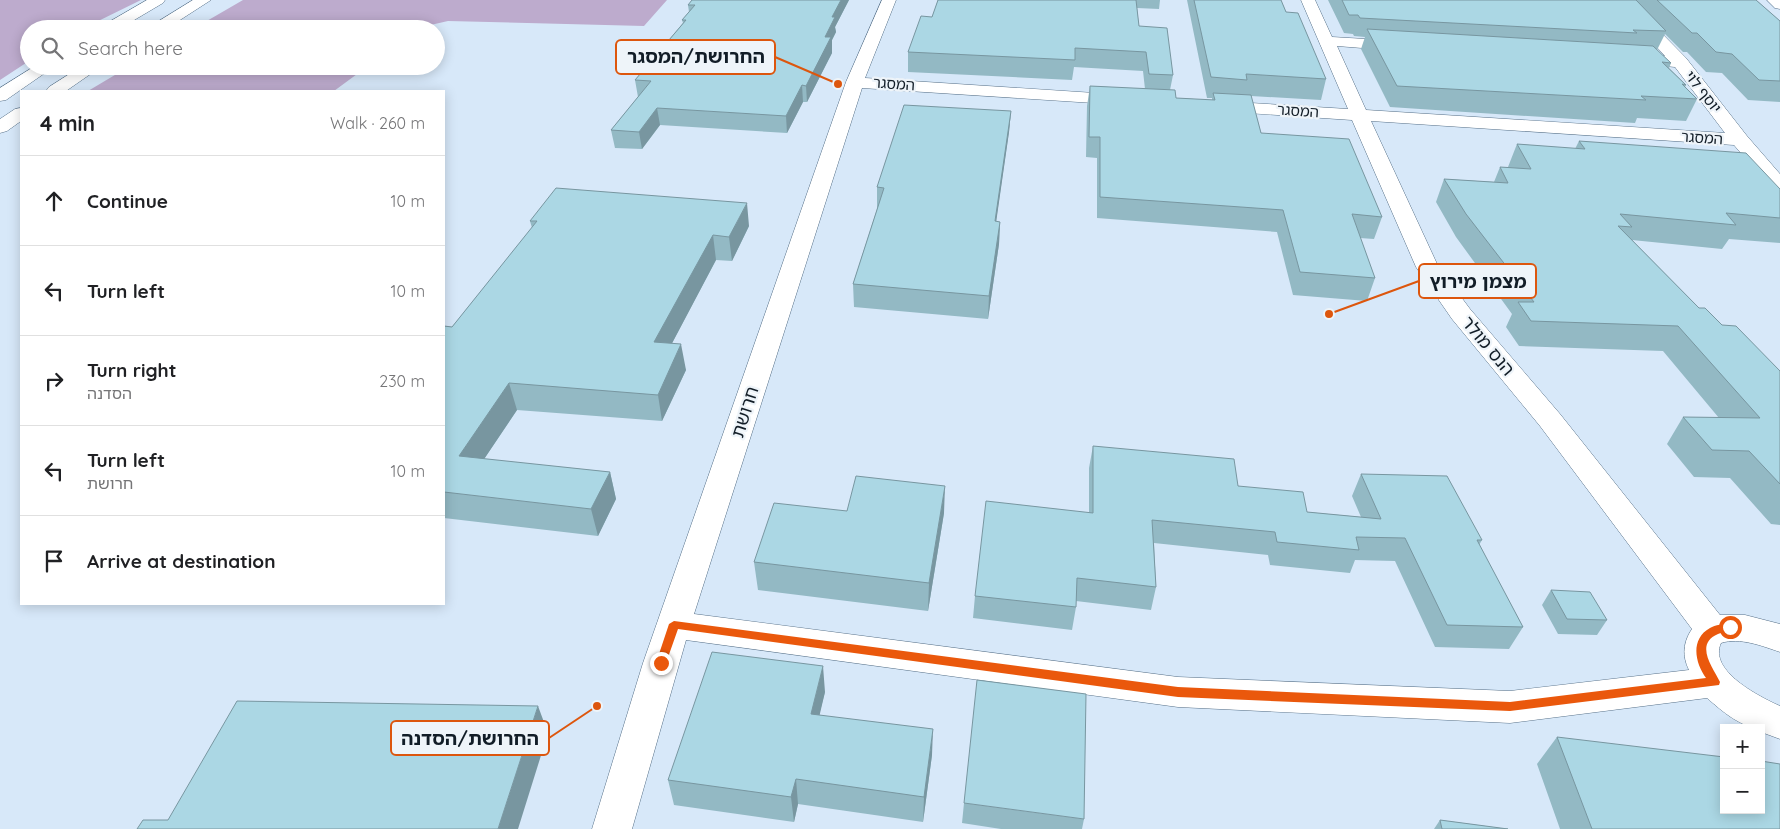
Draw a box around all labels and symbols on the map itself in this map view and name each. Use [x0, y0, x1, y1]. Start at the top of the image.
callout: החרושת/המסגר [616, 40, 775, 74]
text: החרושת/המסגר [627, 44, 765, 68]
street label: יוסף לוי [1681, 67, 1726, 117]
street label: המסגר [872, 73, 916, 94]
street label: המסגר [1276, 100, 1320, 121]
street label: המסגר [1680, 127, 1724, 148]
callout: מצמן מירוץ [1419, 264, 1536, 298]
text: מצמן מירוץ [1429, 269, 1527, 293]
street label: הנס מולר [1457, 311, 1520, 380]
street label: חרושת [726, 383, 764, 440]
route start [1719, 616, 1742, 639]
route end [650, 652, 673, 675]
callout: החרושת/הסדנה [391, 721, 549, 755]
text: החרושת/הסדנה [401, 726, 539, 750]

